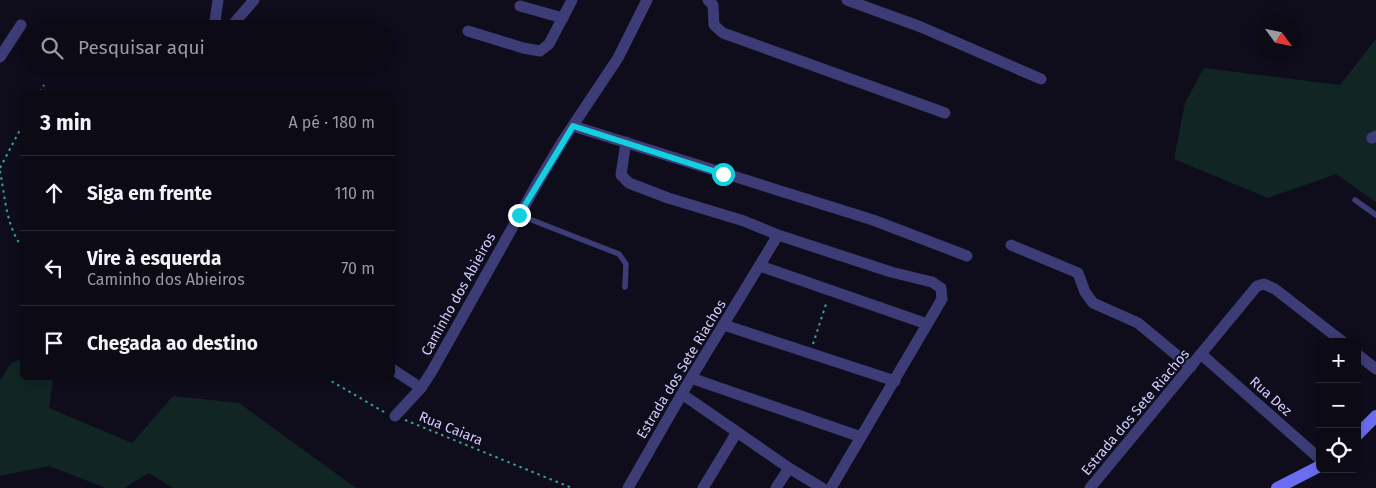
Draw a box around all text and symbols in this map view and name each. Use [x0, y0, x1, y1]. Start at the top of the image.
north arrow [1256, 15, 1301, 60]
search box [20, 20, 395, 75]
icon: search [38, 34, 66, 62]
text: Pesquisar aqui [78, 36, 205, 59]
text: 3 min [40, 110, 92, 136]
text: A pé · 180 m [288, 113, 375, 132]
route start [712, 163, 735, 186]
icon: ahead [40, 179, 68, 207]
text: Siga em frente [87, 182, 212, 205]
text: 110 m [334, 184, 375, 203]
route end [508, 204, 531, 227]
street label: Caminho dos Abieiros [418, 229, 500, 359]
text: Vire à esquerda [87, 247, 221, 270]
icon: left [40, 254, 68, 282]
text: 70 m [341, 259, 375, 278]
text: Caminho dos Abieiros [87, 270, 245, 289]
street label: Estrada dos Sete Riachos [633, 296, 730, 442]
icon: arrive [40, 329, 68, 357]
text: Chegada ao destino [87, 332, 258, 355]
map controls [1316, 338, 1361, 473]
button: + [1316, 338, 1361, 383]
street label: Estrada dos Sete Riachos [1078, 346, 1193, 479]
street label: Rua Dez [1246, 373, 1295, 420]
button: − [1316, 383, 1361, 428]
street label: Rua Caiara [416, 408, 485, 449]
button: locate [1316, 428, 1361, 473]

